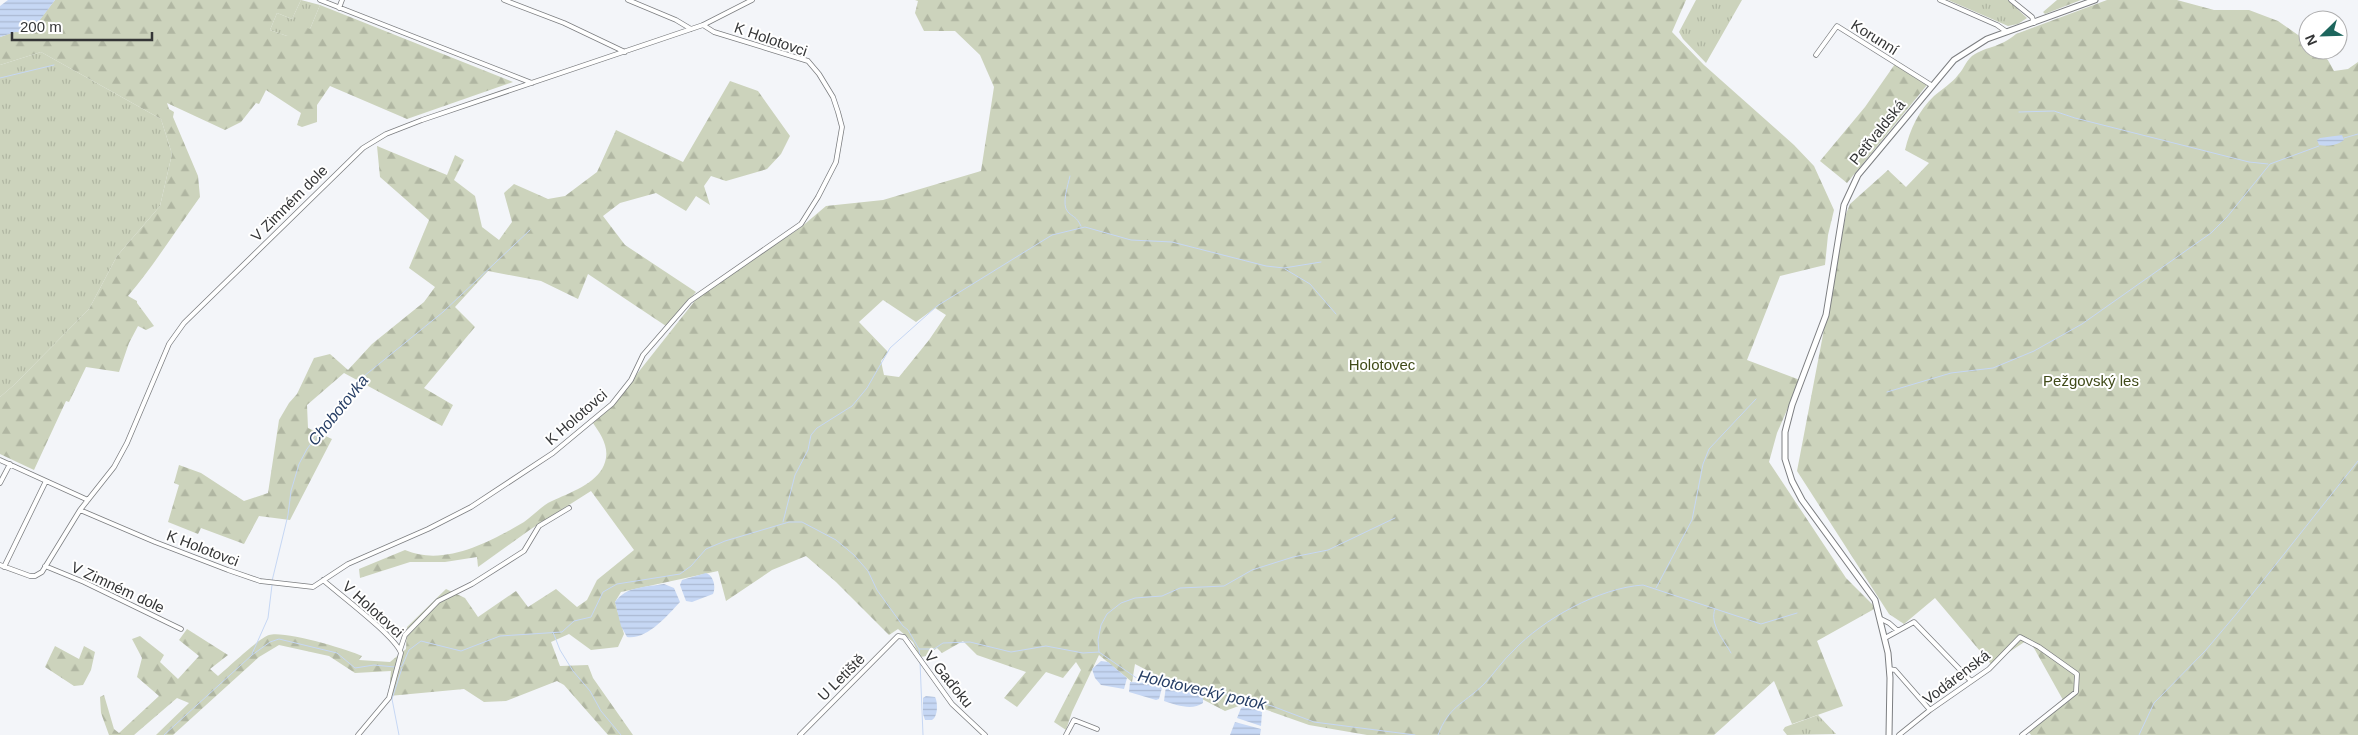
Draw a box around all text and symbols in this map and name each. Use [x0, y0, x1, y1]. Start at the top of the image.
scale bar [12, 10, 152, 42]
north arrow [2298, 10, 2348, 60]
street label: Korunní [1848, 16, 1902, 59]
text: 200 m [20, 18, 62, 35]
street label: K Holotovci [732, 19, 810, 59]
text: N [2302, 32, 2320, 48]
street label: Petřvaldská [1846, 96, 1909, 168]
street label: V Zimném dole [247, 161, 331, 245]
park label: Holotovec [1349, 356, 1416, 373]
water label: Chobotovka [305, 371, 372, 449]
park label: Pežgovský les [2043, 372, 2139, 389]
street label: K Holotovci [542, 386, 610, 448]
street label: K Holotovci [165, 526, 241, 570]
street label: V Zimném dole [69, 558, 167, 616]
street label: V Holotovci [339, 577, 407, 641]
street label: Vodárenská [1919, 646, 1993, 708]
street label: V Gaďoku [921, 647, 977, 711]
street label: U Letiště [814, 650, 868, 704]
water label: Holotovecký potok [1136, 667, 1269, 713]

